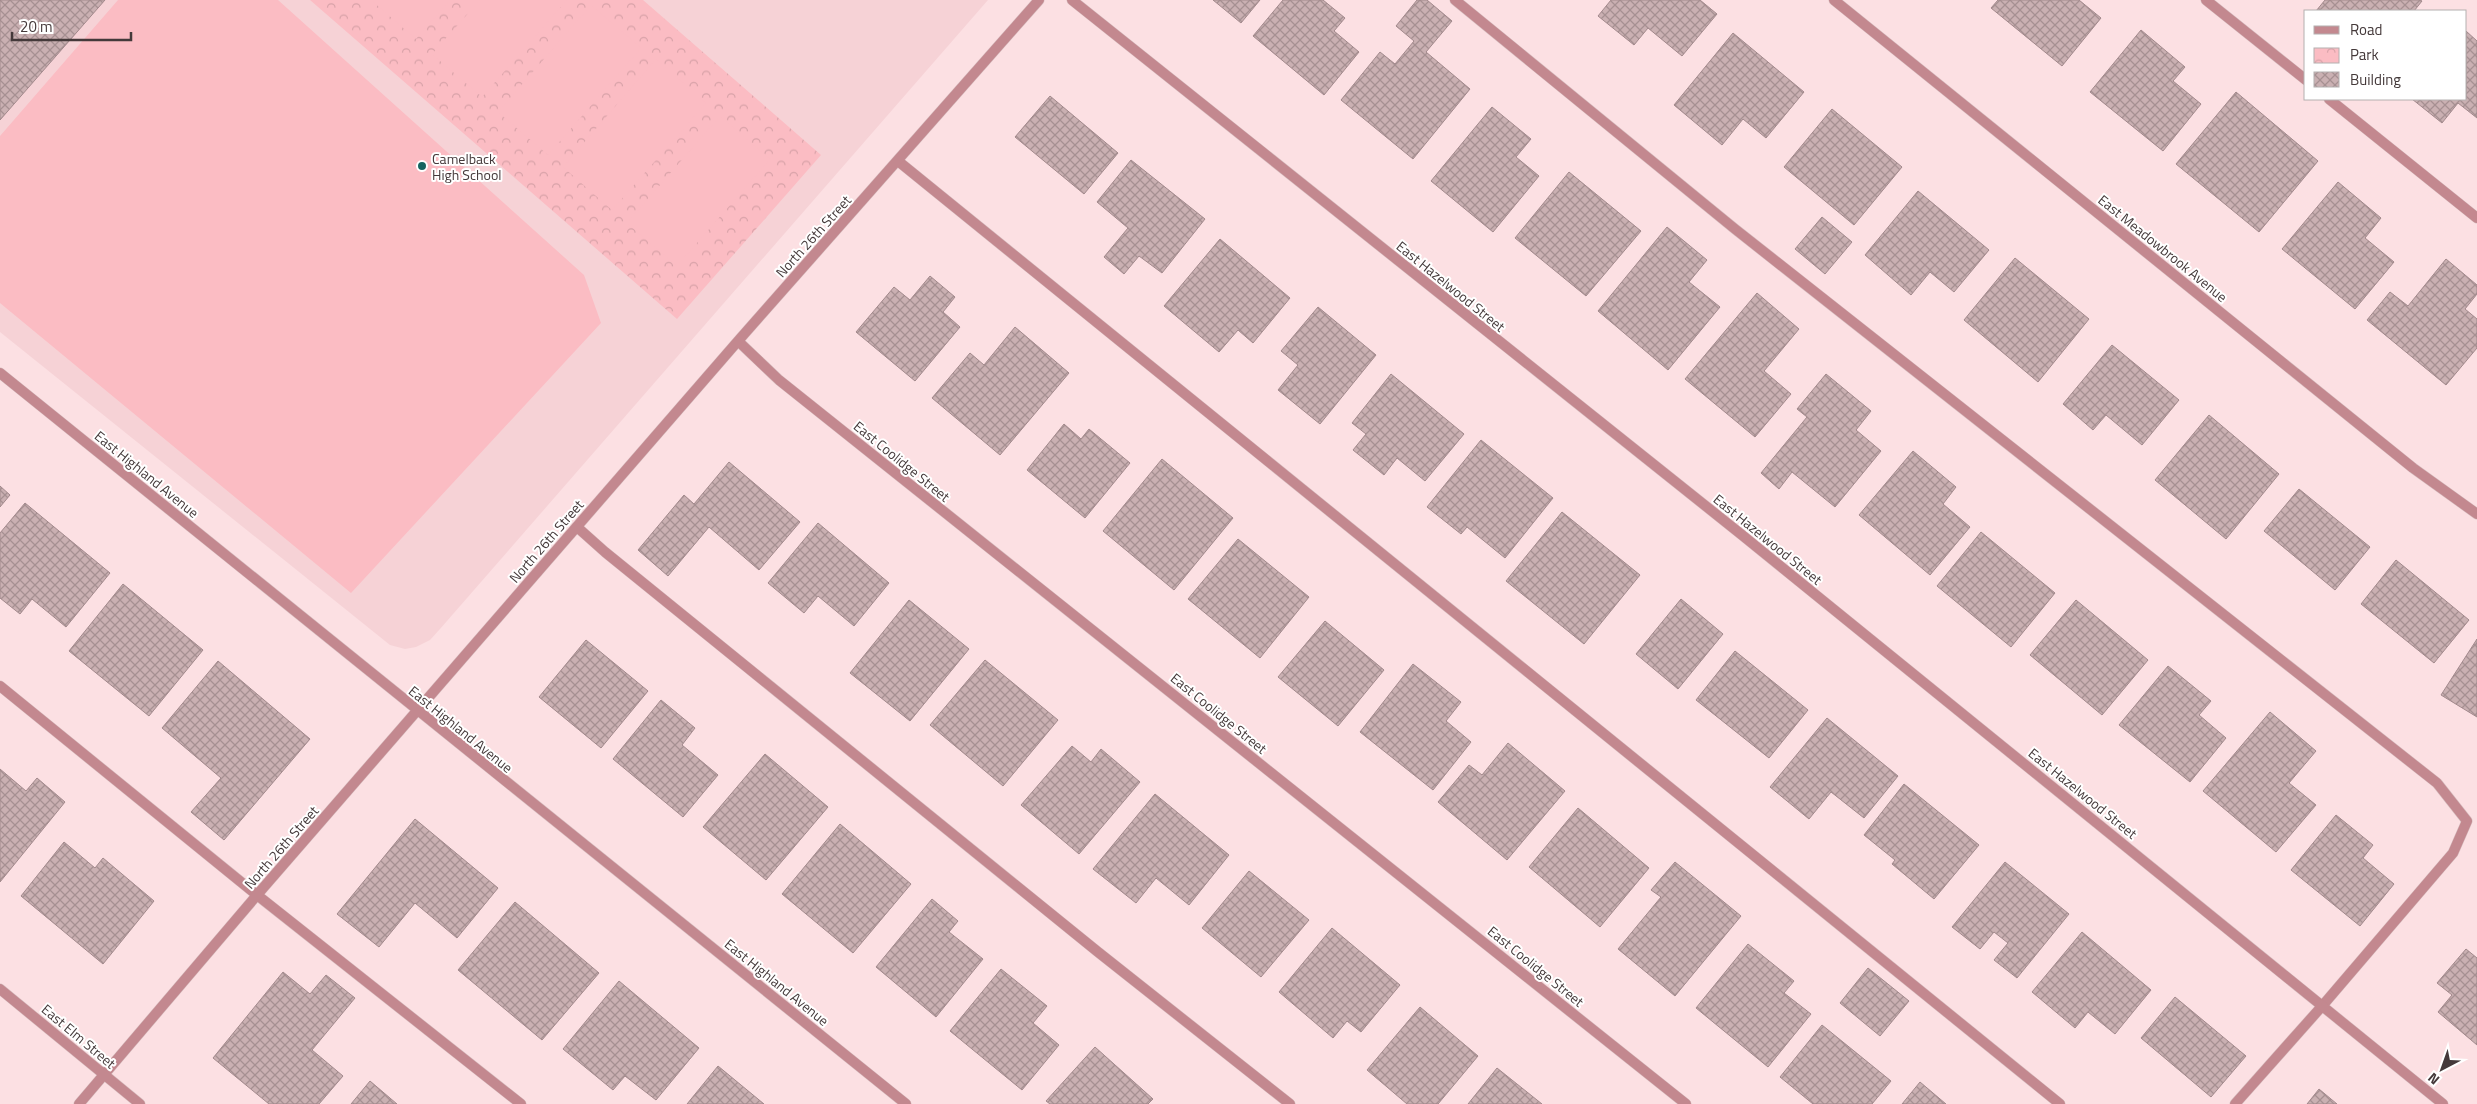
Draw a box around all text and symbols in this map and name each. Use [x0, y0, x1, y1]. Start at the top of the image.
scale bar [12, 10, 131, 42]
legend [2304, 10, 2467, 100]
text: 20 m [20, 15, 53, 38]
text: Road [2350, 18, 2382, 41]
text: Park [2350, 43, 2379, 66]
text: Building [2350, 68, 2401, 91]
place label: Camelback High School [432, 148, 502, 185]
marker: Camelback High School [416, 160, 428, 172]
street label: East Meadowbrook Avenue [2094, 189, 2232, 307]
street label: North 26th Street [770, 190, 856, 282]
street label: East Hazelwood Street [1392, 236, 1510, 336]
street label: East Coolidge Street [849, 415, 955, 507]
street label: East Highland Avenue [90, 425, 204, 523]
street label: East Hazelwood Street [1709, 489, 1827, 589]
street label: North 26th Street [504, 495, 588, 587]
street label: East Coolidge Street [1166, 667, 1272, 759]
street label: East Highland Avenue [404, 680, 518, 778]
street label: East Hazelwood Street [2024, 743, 2142, 843]
street label: North 26th Street [239, 801, 323, 893]
street label: East Coolidge Street [1483, 920, 1589, 1012]
street label: East Highland Avenue [720, 933, 834, 1031]
street label: East Elm Street [37, 999, 121, 1073]
north arrow [2417, 1044, 2467, 1094]
text: N [2423, 1068, 2444, 1090]

